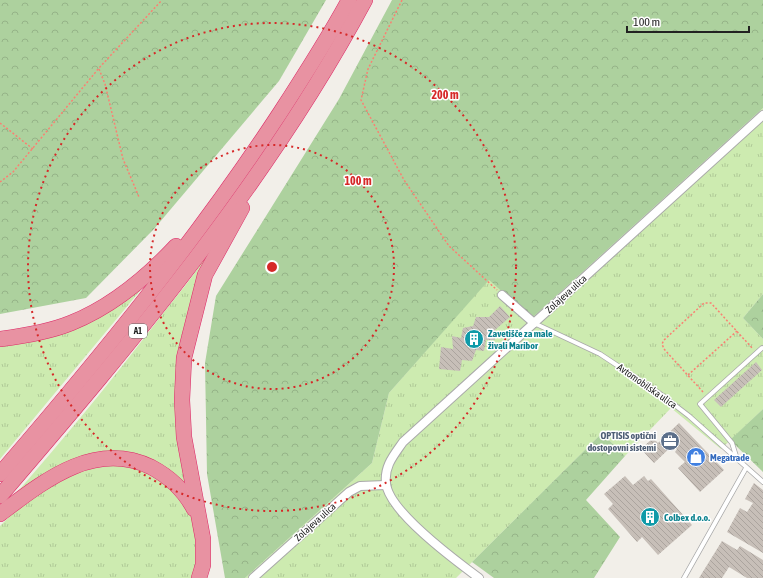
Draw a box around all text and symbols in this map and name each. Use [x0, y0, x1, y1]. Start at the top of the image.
scale bar [627, 8, 749, 34]
text: 100 m [633, 15, 660, 29]
text: 200 m [431, 88, 459, 102]
text: 100 m [344, 174, 372, 188]
centre of rings [265, 260, 279, 274]
street label: Zolajeva ulica [543, 272, 589, 315]
road number: A1 [129, 324, 147, 338]
building icon: Zavetišče za male živali Maribor [463, 328, 485, 350]
place label: Zavetišče za male živali Maribor [488, 328, 553, 351]
street label: Avtomobilska ulica [615, 361, 679, 411]
place label: OPTISIS optični dostopovni sistemi [587, 430, 656, 453]
office icon: OPTISIS optični dostopovni sistemi [659, 430, 681, 452]
shop icon: Megatrade [685, 446, 707, 468]
place label: Megatrade [710, 452, 750, 463]
street label: Zolajeva ulica [292, 500, 338, 543]
building icon: Colbex d.o.o. [639, 506, 661, 528]
place label: Colbex d.o.o. [664, 512, 710, 523]

